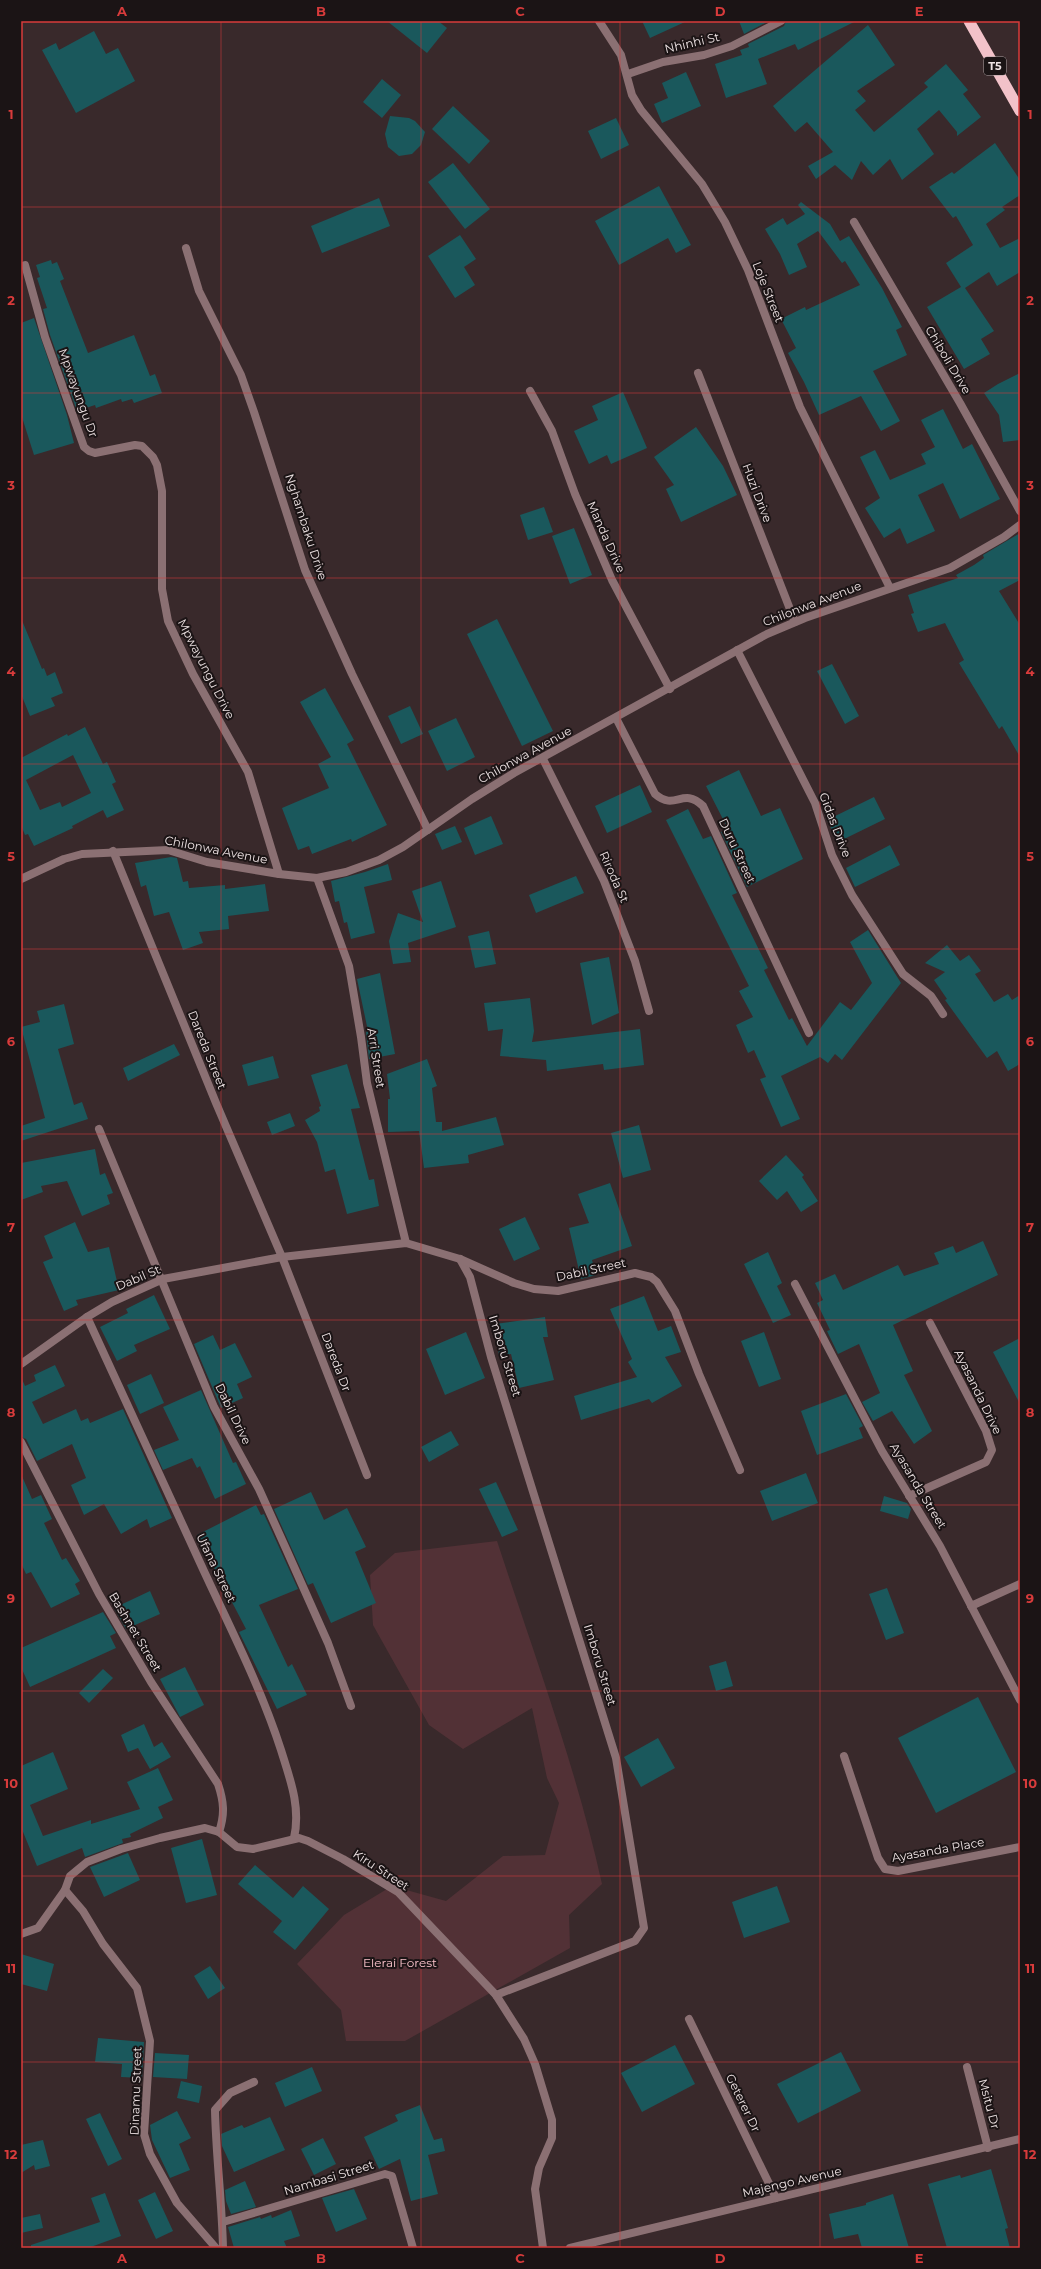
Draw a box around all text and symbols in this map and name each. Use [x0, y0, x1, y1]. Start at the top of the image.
text: A [116, 3, 128, 19]
text: B [316, 3, 326, 19]
text: C [515, 3, 525, 19]
text: D [715, 3, 726, 19]
text: E [915, 3, 924, 19]
street label: Nhinhi St [663, 29, 721, 56]
road number: T5 [984, 57, 1006, 75]
text: 1 [8, 106, 14, 122]
text: 1 [1027, 106, 1033, 122]
street label: Loje Street [749, 259, 788, 325]
text: 2 [7, 292, 15, 308]
text: 2 [1026, 292, 1034, 308]
street label: Chiboli Drive [922, 323, 975, 396]
street label: Mpwayungu Dr [55, 346, 102, 439]
street label: Huzi Drive [739, 461, 776, 524]
street label: Nghambaku Drive [282, 472, 331, 582]
text: 3 [6, 477, 15, 493]
text: 3 [1025, 477, 1034, 493]
street label: Manda Drive [584, 499, 629, 575]
street label: Chilonwa Avenue [760, 578, 863, 629]
street label: Mpwayungu Drive [175, 616, 238, 721]
text: 4 [7, 663, 16, 679]
text: 4 [1026, 663, 1035, 679]
street label: Chilonwa Avenue [475, 723, 574, 786]
street label: Gidas Drive [816, 790, 855, 859]
street label: Duru Street [716, 816, 759, 886]
street label: Chilonwa Avenue [163, 832, 269, 867]
text: 5 [7, 848, 15, 864]
text: 5 [1026, 848, 1034, 864]
street label: Riroda St [596, 849, 632, 905]
street label: Dareda Street [185, 1008, 230, 1091]
street label: Arri Street [364, 1027, 389, 1089]
text: 6 [7, 1033, 16, 1049]
text: 6 [1026, 1033, 1035, 1049]
text: 7 [7, 1219, 15, 1235]
text: 7 [1026, 1219, 1034, 1235]
street label: Dabil Street [555, 1255, 627, 1284]
street label: Dabil St [113, 1261, 162, 1294]
street label: Imboru Street [486, 1313, 525, 1398]
street label: Dareda Dr [318, 1330, 355, 1394]
street label: Ayasanda Drive [951, 1347, 1005, 1437]
street label: Dabil Drive [212, 1381, 255, 1447]
text: 8 [7, 1404, 16, 1420]
text: 8 [1026, 1404, 1035, 1420]
street label: Ayasanda Street [887, 1440, 950, 1531]
street label: Ufana Street [193, 1531, 240, 1605]
street label: Bashnet Street [106, 1589, 165, 1674]
text: 9 [7, 1590, 15, 1606]
text: 9 [1026, 1590, 1034, 1606]
street label: Imboru Street [581, 1622, 620, 1707]
text: 10 [4, 1775, 18, 1791]
text: 10 [1023, 1775, 1037, 1791]
street label: Ayasanda Place [890, 1834, 985, 1865]
street label: Kiru Street [350, 1846, 412, 1893]
park label: Elerai Forest [363, 1955, 437, 1970]
text: 11 [6, 1960, 16, 1976]
text: 11 [1025, 1960, 1035, 1976]
street label: Dinamu Street [126, 2046, 145, 2135]
street label: Geterer Dr [723, 2071, 764, 2135]
street label: Msitu Dr [976, 2077, 1003, 2131]
text: 12 [5, 2146, 18, 2162]
text: 12 [1024, 2146, 1037, 2162]
street label: Nambasi Street [282, 2157, 376, 2198]
street label: Majengo Avenue [741, 2163, 843, 2200]
text: A [116, 2250, 128, 2266]
text: B [316, 2250, 326, 2266]
text: C [515, 2250, 525, 2266]
text: D [715, 2250, 726, 2266]
text: E [915, 2250, 924, 2266]

